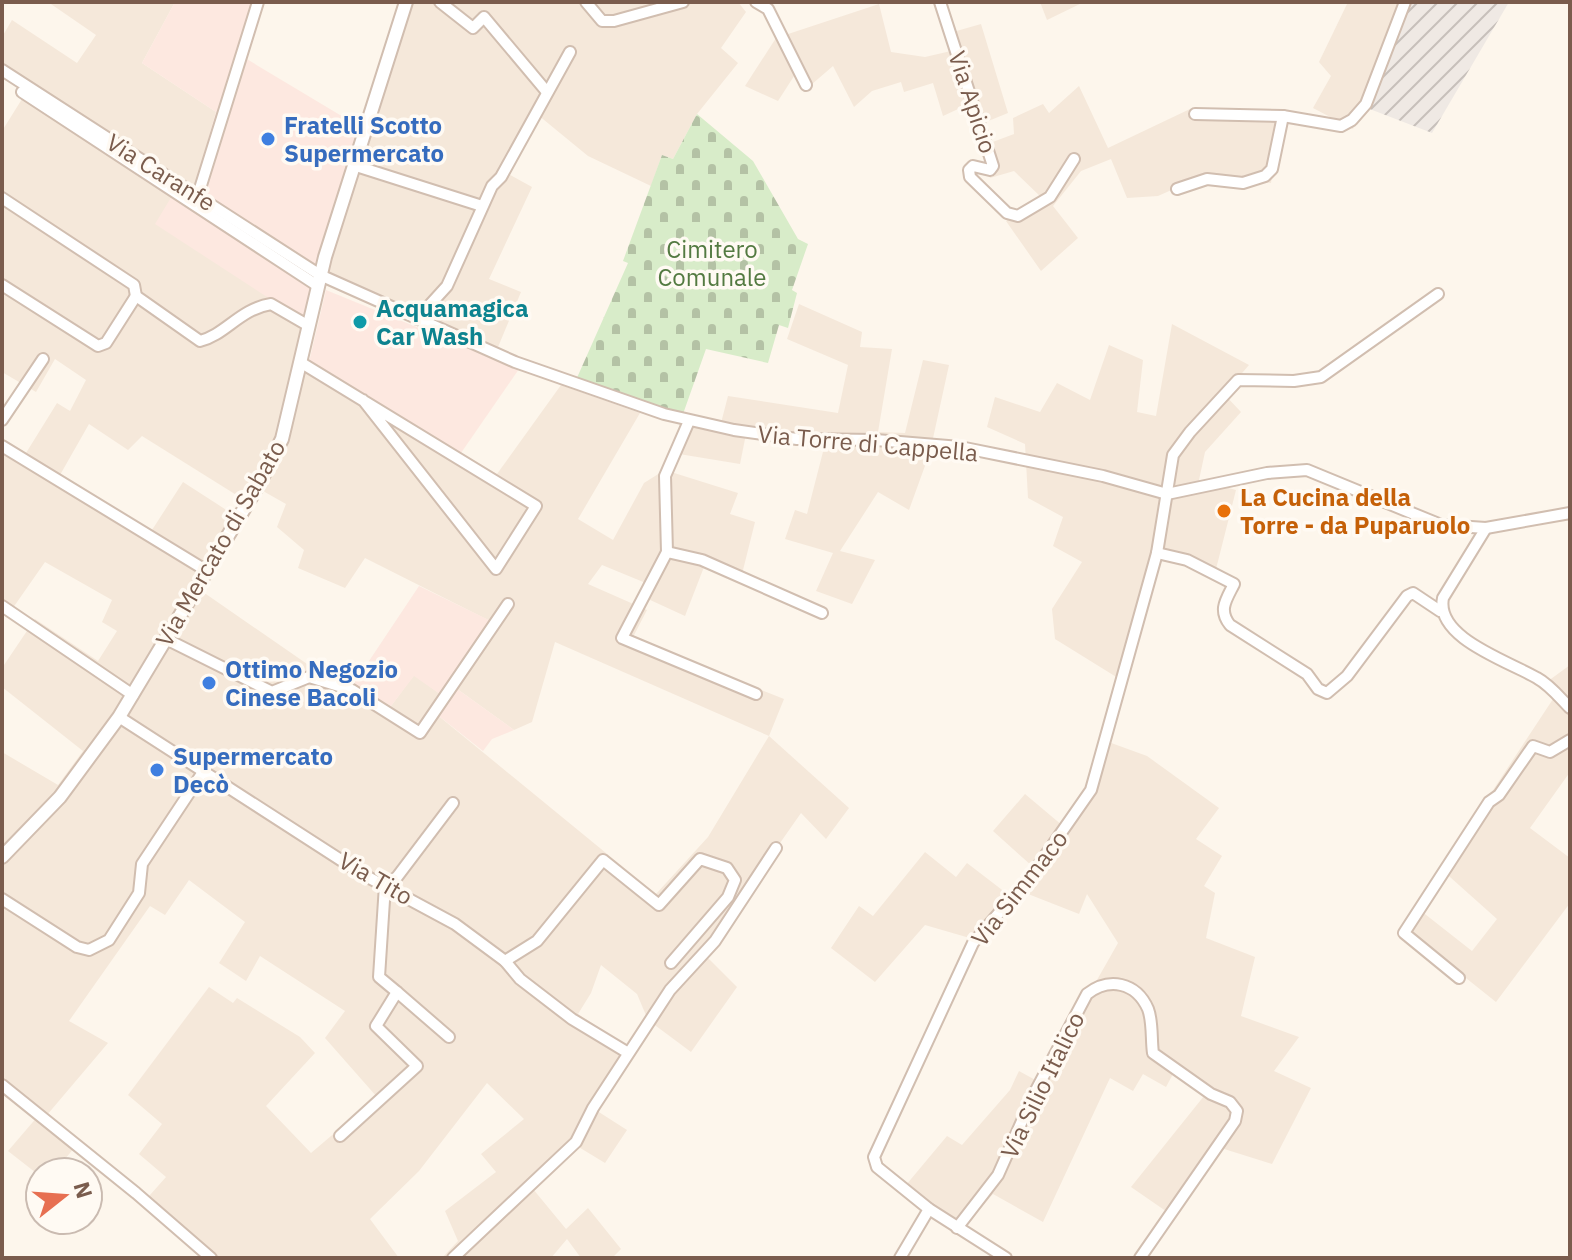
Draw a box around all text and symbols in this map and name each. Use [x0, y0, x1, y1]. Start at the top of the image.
street label: Via Apicio [941, 47, 1005, 157]
place label: Fratelli Scotto Supermercato [284, 109, 444, 169]
street label: Via Caranfe [100, 126, 222, 218]
marker: Fratelli Scotto Supermercato [259, 130, 277, 148]
park label: Cimitero Comunale [657, 233, 767, 293]
place label: Acquamagica Car Wash [376, 292, 529, 352]
marker: Acquamagica Car Wash [351, 313, 369, 331]
street label: Via Torre di Cappella [756, 417, 980, 469]
street label: Via Mercato di Sabato [148, 434, 292, 652]
place label: La Cucina della Torre - da Puparuolo [1240, 481, 1470, 541]
marker: La Cucina della Torre - da Puparuolo [1215, 502, 1233, 520]
place label: Ottimo Negozio Cinese Bacoli [225, 653, 398, 713]
marker: Ottimo Negozio Cinese Bacoli [200, 674, 218, 692]
place label: Supermercato Decò [173, 740, 333, 800]
marker: Supermercato Decò [148, 761, 166, 779]
street label: Via Simmaco [964, 823, 1074, 953]
street label: Via Tito [333, 844, 419, 912]
street label: Via Silio Italico [993, 1006, 1091, 1164]
north arrow [24, 1156, 104, 1236]
text: N [67, 1178, 100, 1202]

